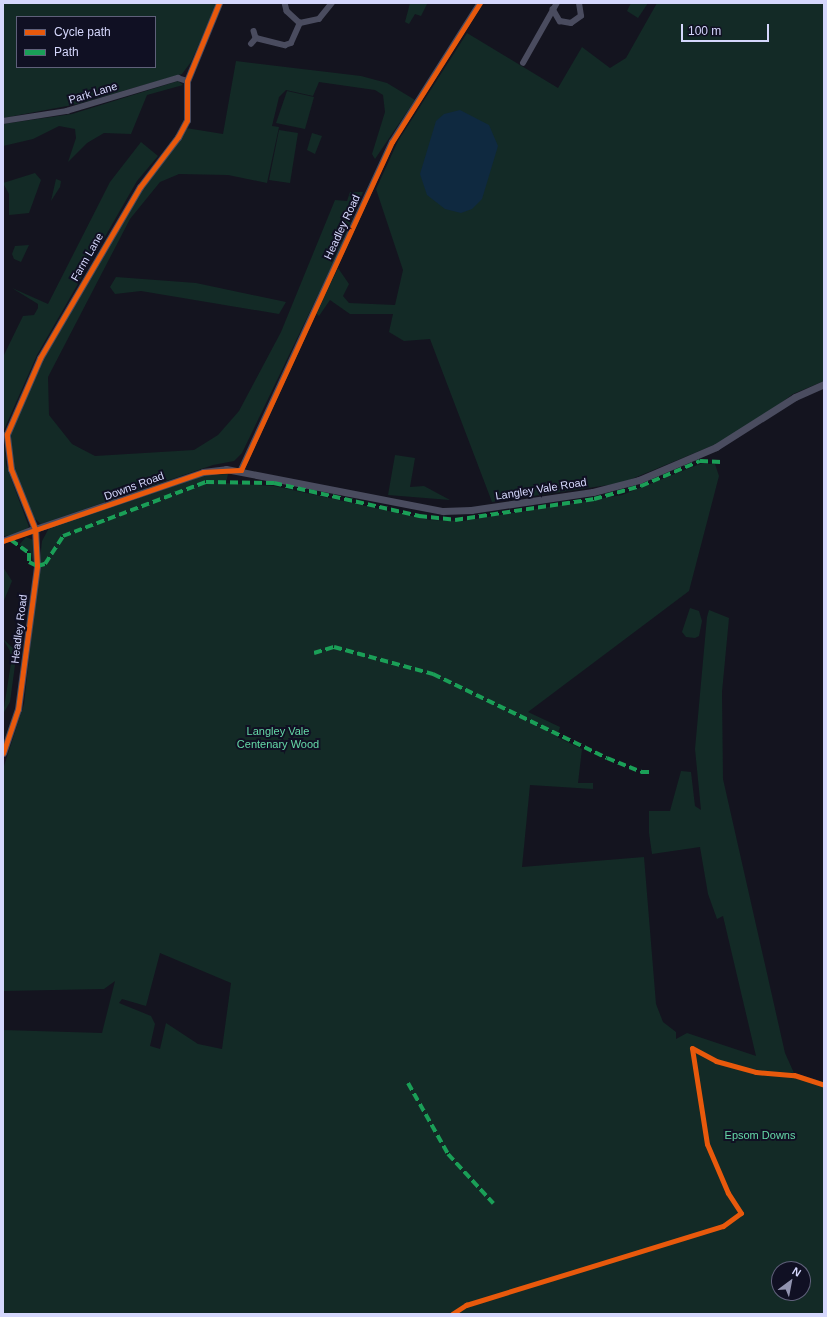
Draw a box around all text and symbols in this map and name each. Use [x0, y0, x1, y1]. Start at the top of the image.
legend [16, 16, 156, 68]
scale bar [683, 16, 771, 42]
text: 100 m [688, 24, 721, 38]
text: Cycle path [54, 25, 111, 39]
text: Path [54, 45, 79, 59]
street label: Park Lane [67, 79, 119, 107]
street label: Headley Road [321, 193, 363, 261]
street label: Farm Lane [68, 231, 106, 283]
street label: Downs Road [102, 469, 166, 503]
street label: Langley Vale Road [494, 475, 588, 503]
street label: Headley Road [8, 594, 30, 664]
park label: Langley Vale Centenary Wood [237, 725, 319, 751]
park label: Epsom Downs [725, 1128, 795, 1142]
north arrow [771, 1261, 811, 1301]
text: N [790, 1264, 803, 1279]

